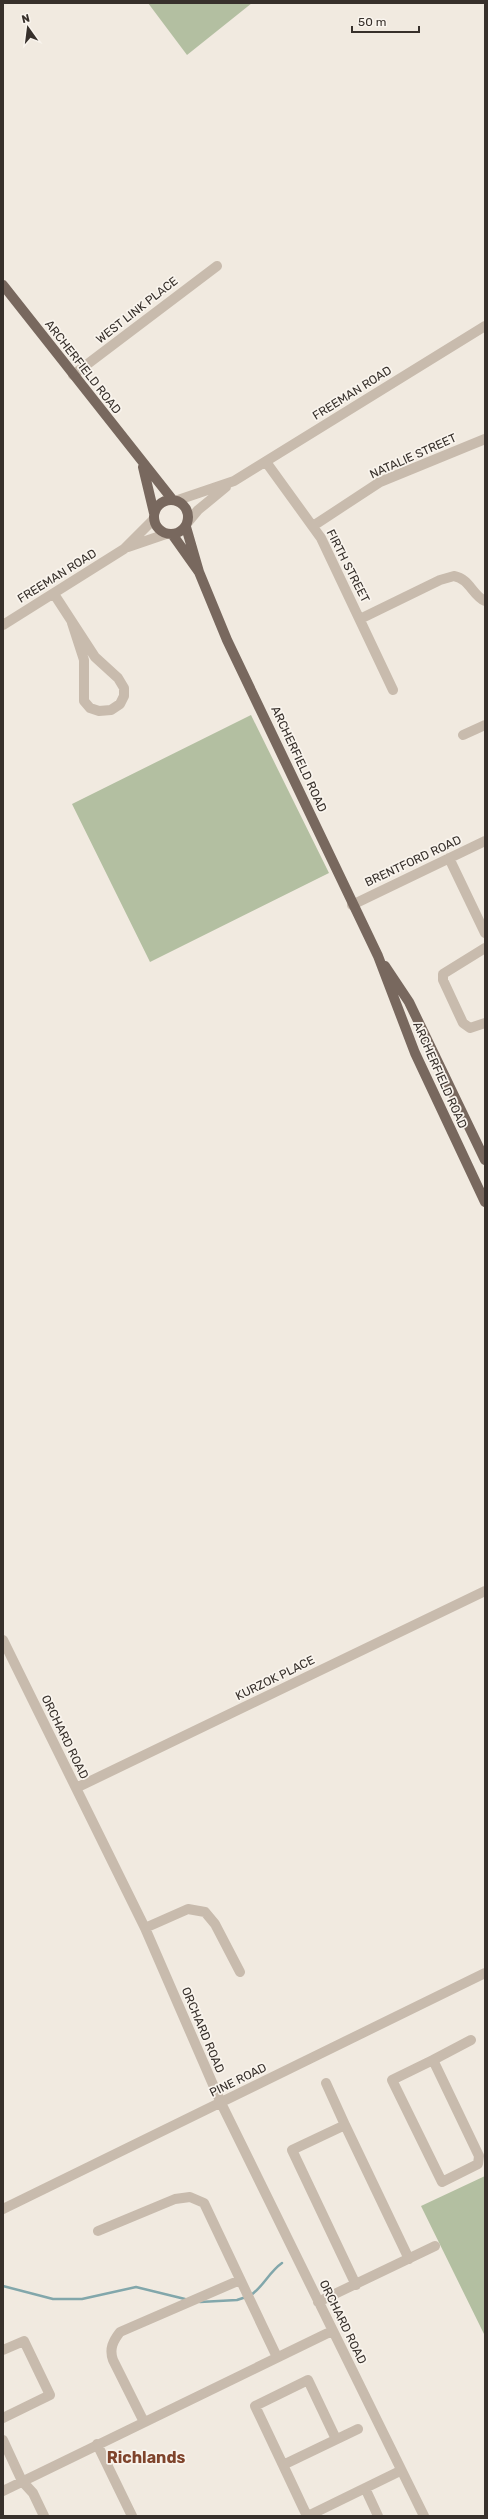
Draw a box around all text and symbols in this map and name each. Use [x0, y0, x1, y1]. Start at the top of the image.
north arrow [8, 8, 48, 48]
scale bar [352, 8, 419, 34]
text: N [20, 11, 31, 26]
text: 50 m [358, 15, 386, 29]
street label: WEST LINK PLACE [93, 274, 181, 346]
street label: ARCHERFIELD ROAD [42, 317, 124, 417]
street label: FREEMAN ROAD [310, 363, 394, 423]
street label: NATALIE STREET [367, 431, 459, 481]
street label: FIRTH STREET [324, 527, 372, 605]
street label: FREEMAN ROAD [15, 546, 99, 606]
street label: ARCHERFIELD ROAD [268, 704, 330, 814]
street label: BRENTFORD ROAD [363, 833, 463, 889]
street label: ARCHERFIELD ROAD [410, 1020, 470, 1130]
street label: KURZOK PLACE [233, 1653, 317, 1703]
street label: ORCHARD ROAD [39, 1693, 91, 1781]
street label: ORCHARD ROAD [179, 1985, 227, 2075]
street label: PINE ROAD [207, 2060, 269, 2100]
street label: ORCHARD ROAD [317, 2278, 369, 2366]
district label: Richlands [107, 2448, 186, 2467]

